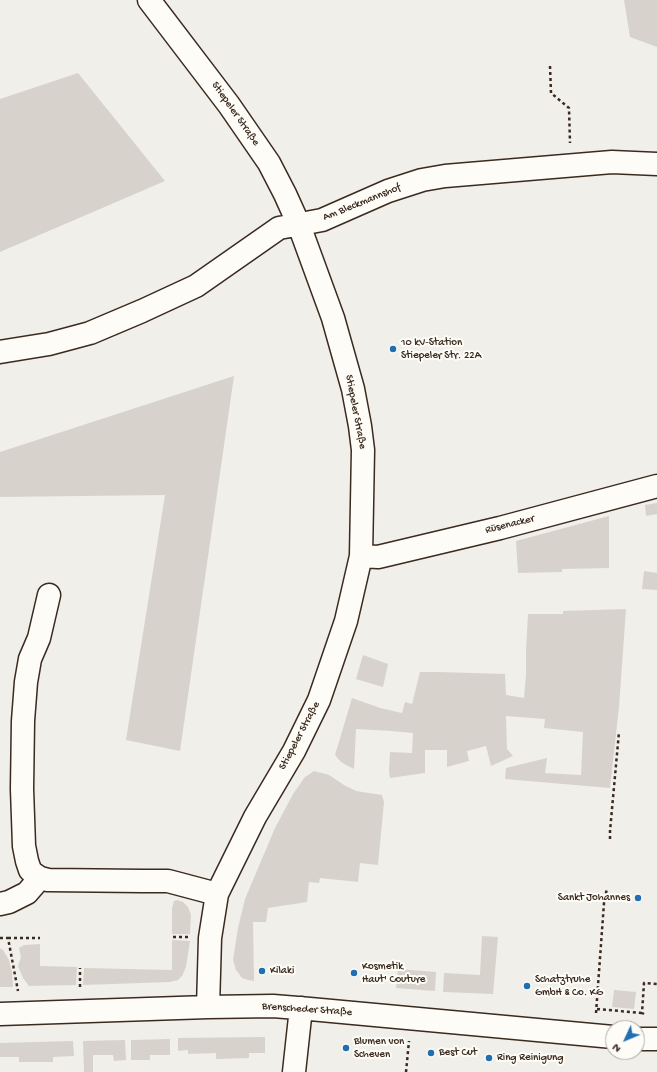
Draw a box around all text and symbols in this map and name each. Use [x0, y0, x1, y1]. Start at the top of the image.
street label: Stiepeler Straße [208, 79, 262, 149]
street label: Am Bleckmannshof [321, 181, 403, 225]
place label: 10 kV-Station Stiepeler Str. 22A [401, 336, 481, 362]
marker: 10 kV-Station Stiepeler Str. 22A [388, 344, 398, 354]
street label: Stiepeler Straße [341, 374, 369, 450]
street label: Rüsenacker [484, 513, 536, 537]
street label: Stiepeler Straße [276, 700, 324, 772]
place label: Sankt Johannes [558, 891, 630, 905]
marker: Sankt Johannes [633, 893, 643, 903]
place label: Kosmetik Haut' Couture [362, 960, 425, 986]
place label: Kilaki [270, 964, 294, 978]
marker: Kilaki [257, 966, 267, 976]
marker: Kosmetik Haut' Couture [349, 968, 359, 978]
place label: Schatztruhe GmbH & Co. KG [535, 973, 603, 999]
marker: Schatztruhe GmbH & Co. KG [522, 981, 532, 991]
street label: Brenscheder Straße [261, 1000, 353, 1020]
north arrow [605, 1020, 645, 1060]
place label: Blumen von Scheven [354, 1035, 404, 1061]
text: N [610, 1041, 624, 1054]
marker: Blumen von Scheven [341, 1043, 351, 1053]
place label: Best Cut [439, 1046, 477, 1060]
marker: Best Cut [426, 1048, 436, 1058]
place label: Ring Reinigung [497, 1051, 564, 1065]
marker: Ring Reinigung [484, 1053, 494, 1063]

